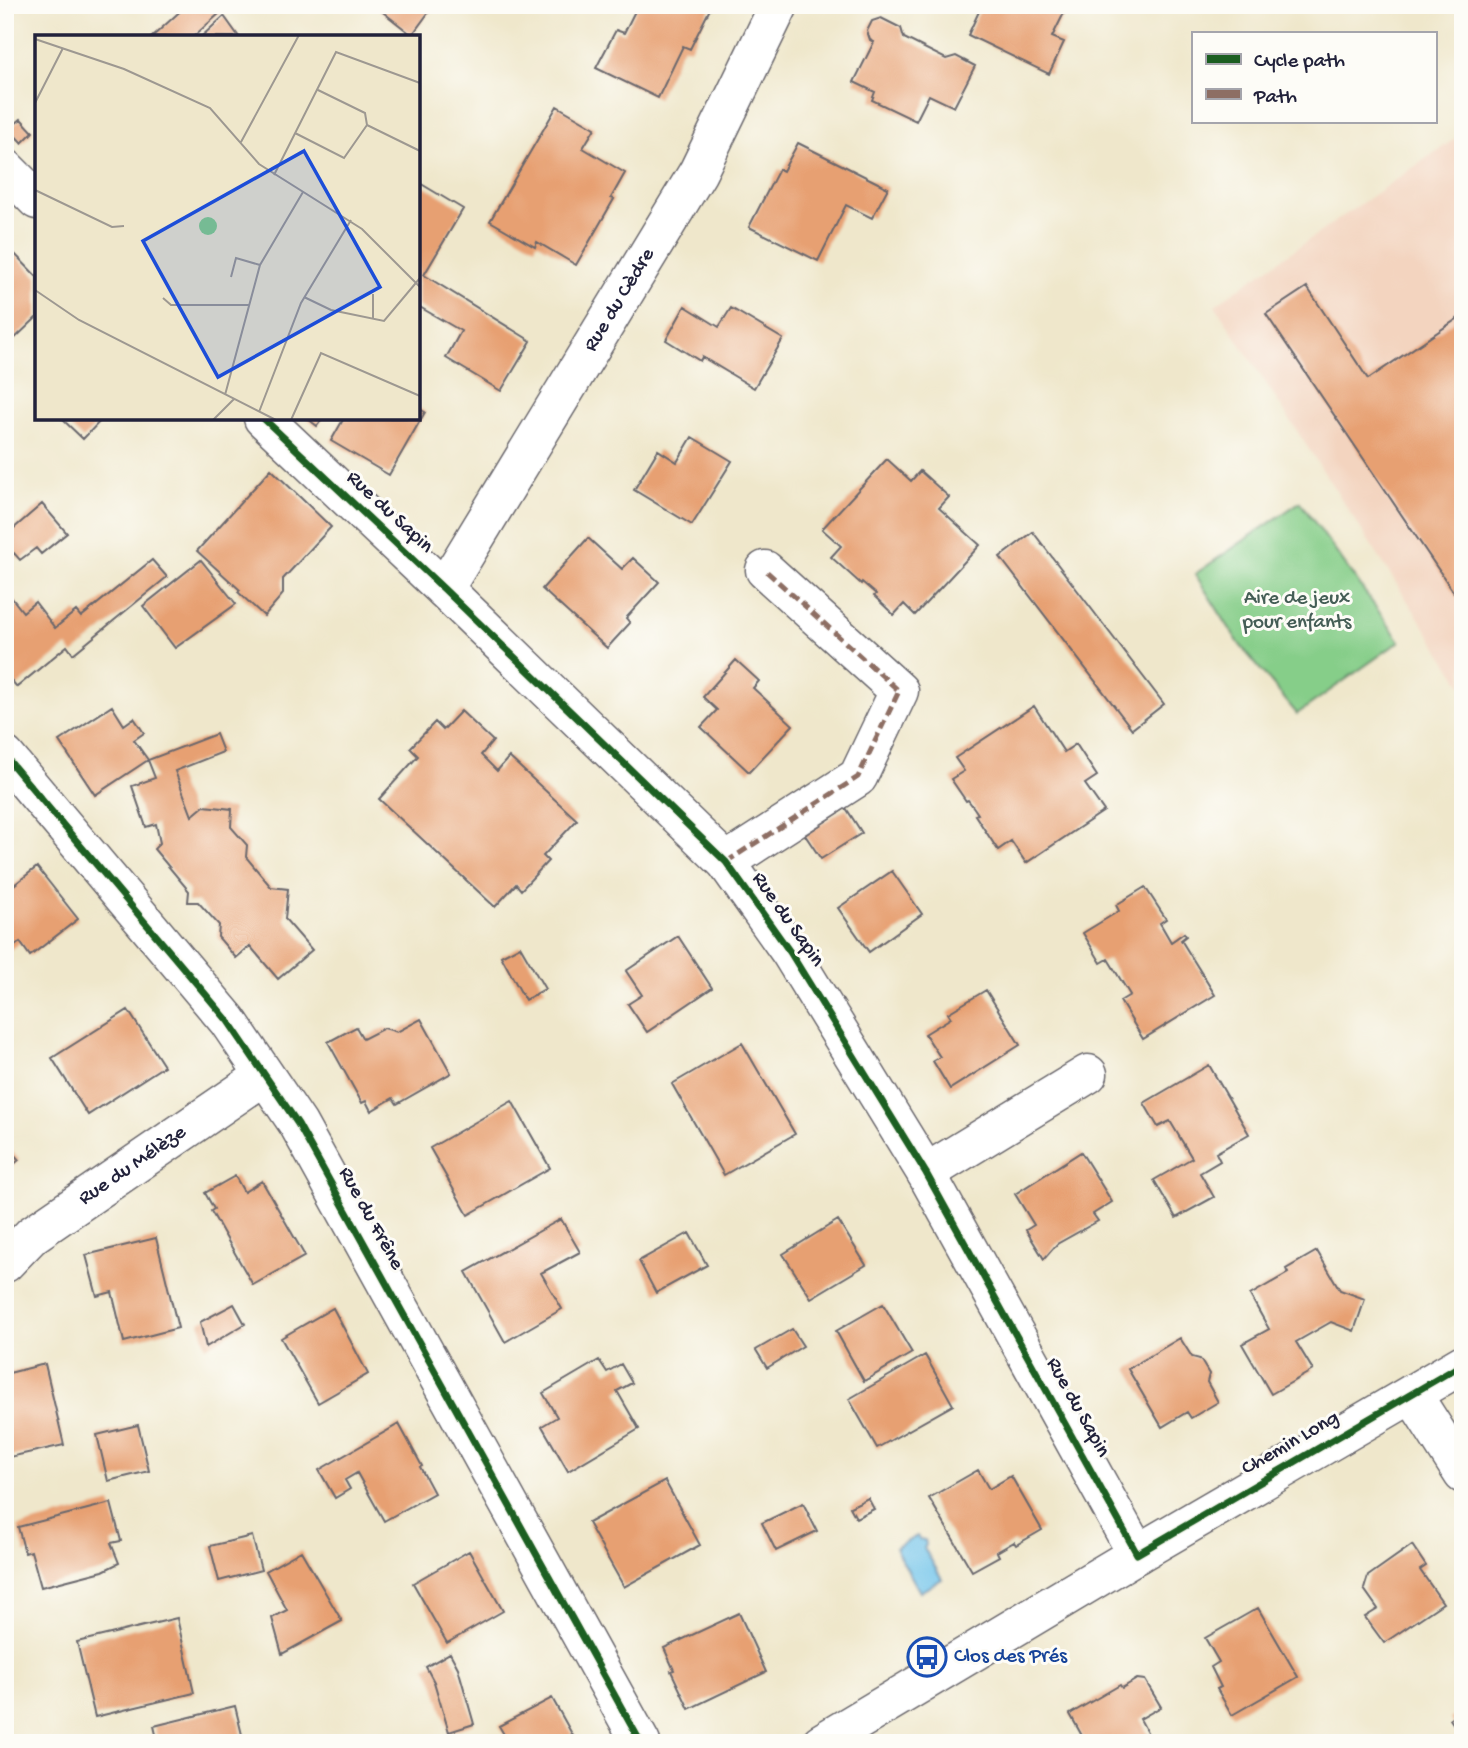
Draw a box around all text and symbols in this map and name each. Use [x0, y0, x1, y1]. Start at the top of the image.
legend [1192, 32, 1436, 122]
inset map [35, 35, 420, 420]
text: Cycle path [1254, 50, 1345, 75]
text: Path [1253, 86, 1297, 111]
street label: Rue du Cèdre [579, 243, 661, 357]
street label: Rue du Sapin [340, 466, 438, 560]
park label: Aire de jeux pour enfants [1242, 587, 1353, 636]
street label: Rue du Sapin [745, 868, 829, 972]
street label: Rue du Mélèze [74, 1120, 192, 1212]
street label: Rue du Frêne [332, 1163, 409, 1276]
street label: Rue du Sapin [1039, 1354, 1115, 1462]
street label: Chemin Long [1238, 1406, 1344, 1482]
bus stop icon: Clos des Prés [906, 1636, 948, 1678]
place label: Clos des Prés [954, 1645, 1068, 1670]

